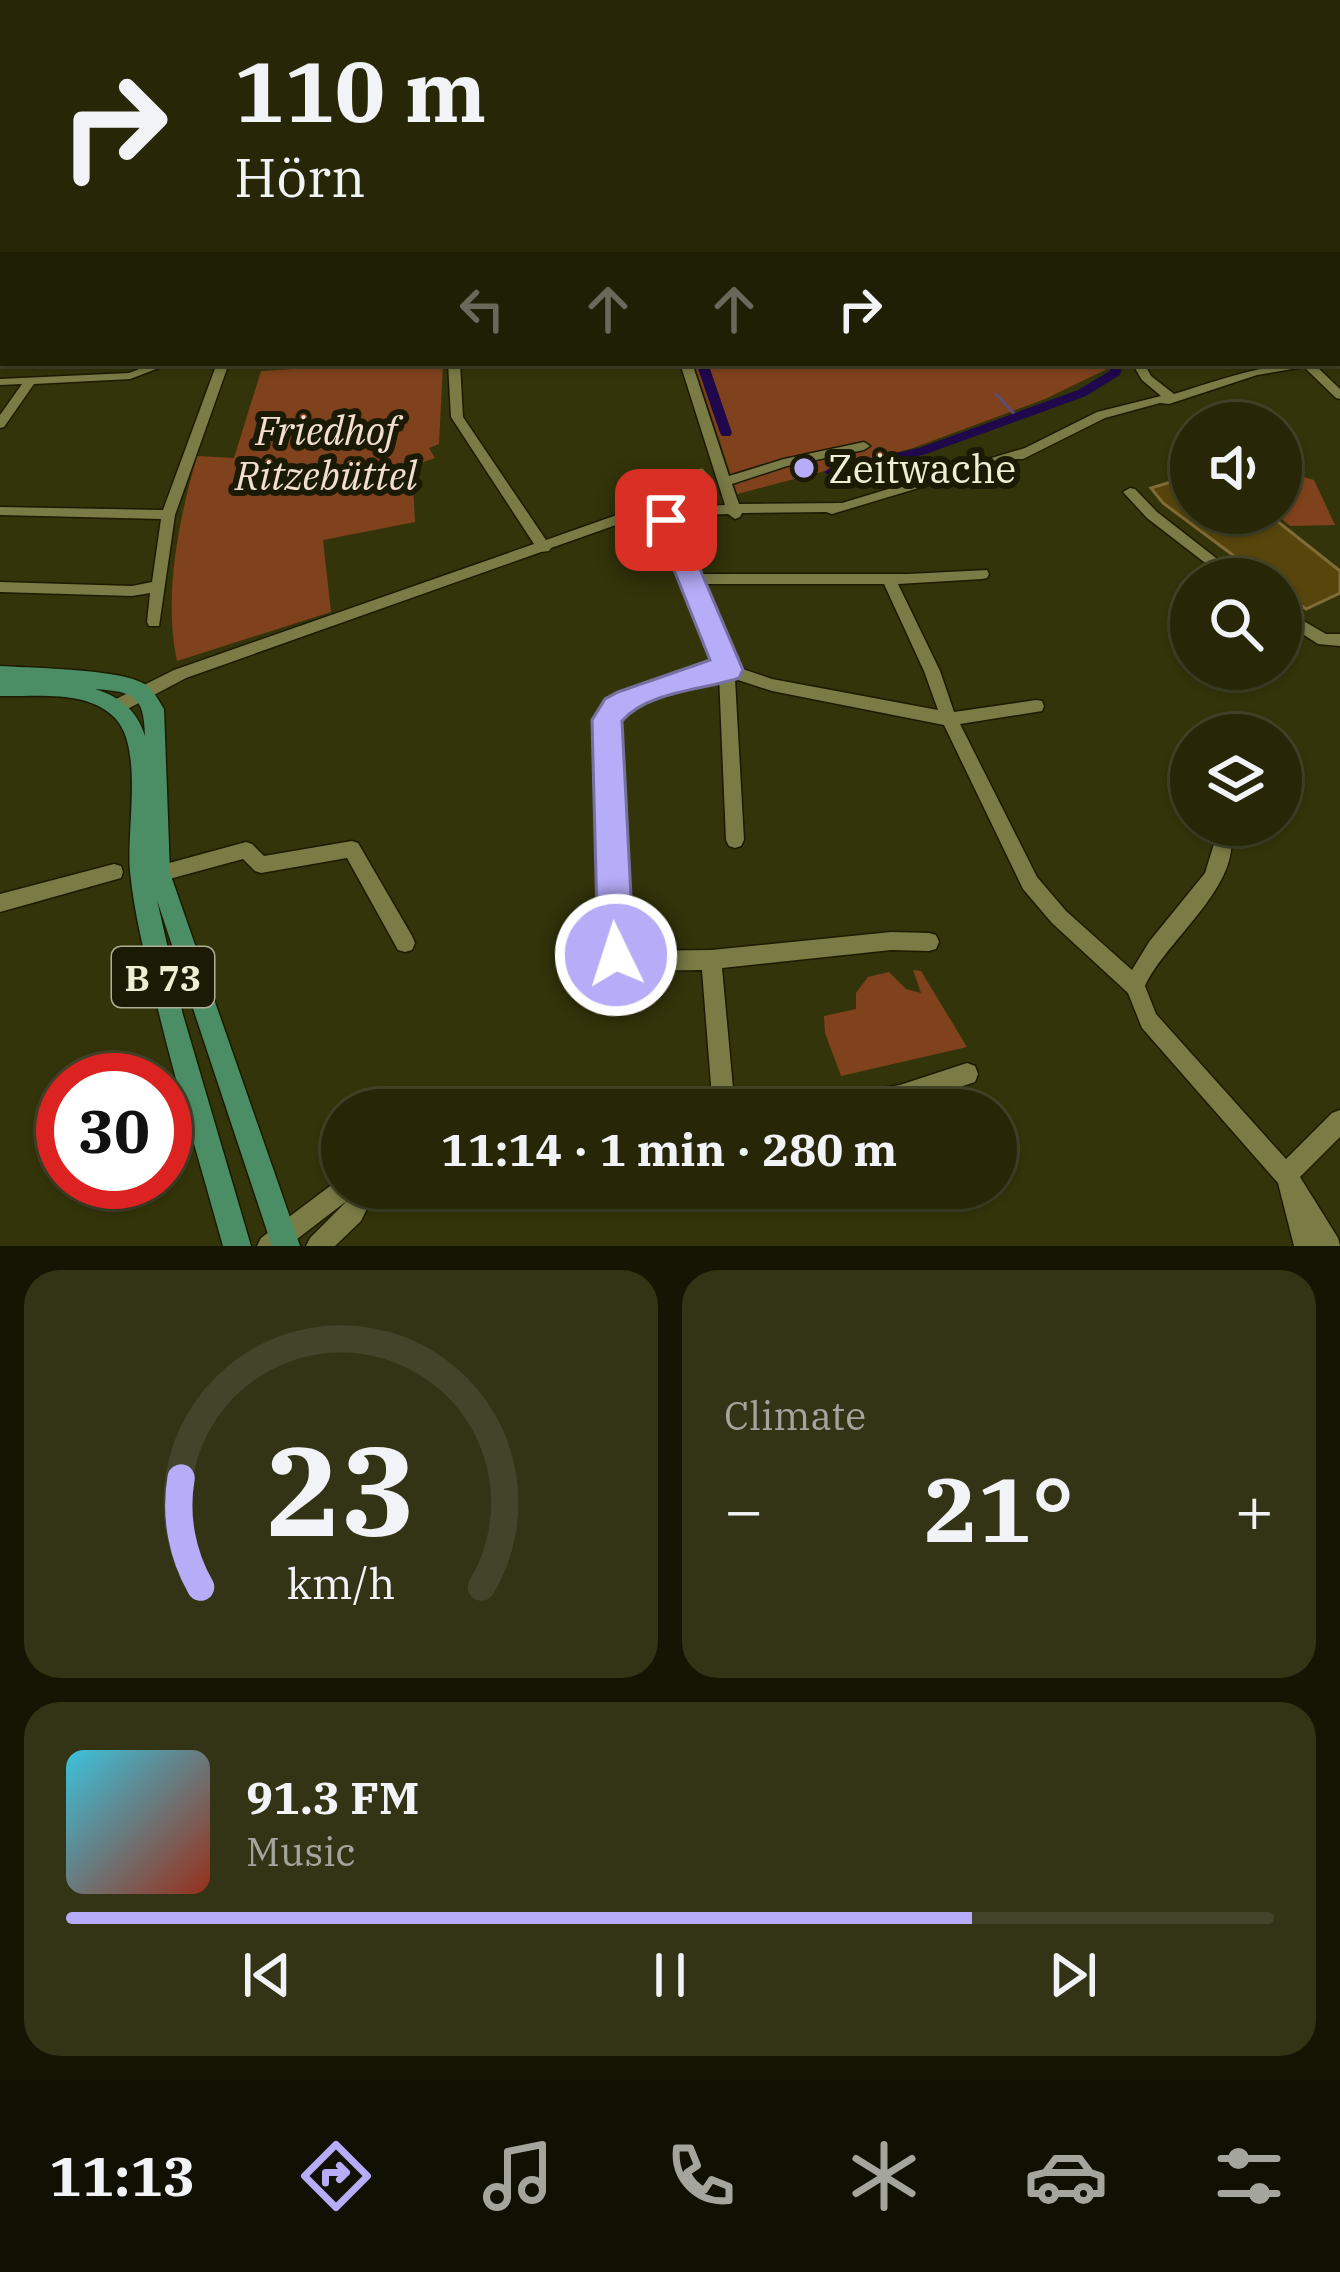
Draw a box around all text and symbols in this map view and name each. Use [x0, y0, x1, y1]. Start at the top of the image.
text: 110 m [234, 36, 486, 145]
icon: right [36, 48, 192, 204]
text: Hörn [234, 142, 365, 212]
icon: left [449, 276, 515, 342]
icon: ahead [575, 276, 641, 342]
icon: ahead [701, 276, 767, 342]
icon: right [827, 276, 893, 342]
map controls [1170, 402, 1302, 846]
button: sound [1170, 402, 1302, 534]
park label: Friedhof Ritzebüttel [234, 405, 418, 501]
place label: Zeitwache [828, 443, 1016, 494]
marker: Zeitwache [791, 455, 817, 481]
pin [615, 469, 717, 571]
icon: arrive [633, 487, 699, 553]
button: search [1170, 558, 1302, 690]
button: layers [1170, 714, 1302, 846]
position arrow [553, 892, 679, 1018]
road number: B 73 [112, 947, 214, 1007]
speed limit sign: 30 [36, 1053, 192, 1209]
text: 11:14 · 1 min · 280 m [441, 1120, 897, 1178]
text: Climate [724, 1390, 866, 1441]
text: 23 [266, 1408, 416, 1570]
text: 21° [924, 1450, 1074, 1567]
text: − [724, 1466, 764, 1552]
text: + [1234, 1466, 1274, 1552]
text: km/h [287, 1555, 395, 1611]
text: 91.3 FM [246, 1768, 419, 1826]
text: Music [246, 1826, 356, 1877]
icon: previous [234, 1942, 300, 2008]
icon: pause [637, 1942, 703, 2008]
icon: next [1040, 1942, 1106, 2008]
icon: directions [294, 2134, 378, 2218]
icon: music [476, 2134, 560, 2218]
icon: phone [659, 2134, 743, 2218]
icon: climate [842, 2134, 926, 2218]
icon: car [1024, 2134, 1108, 2218]
icon: filters [1207, 2134, 1291, 2218]
text: 11:13 [49, 2141, 195, 2211]

